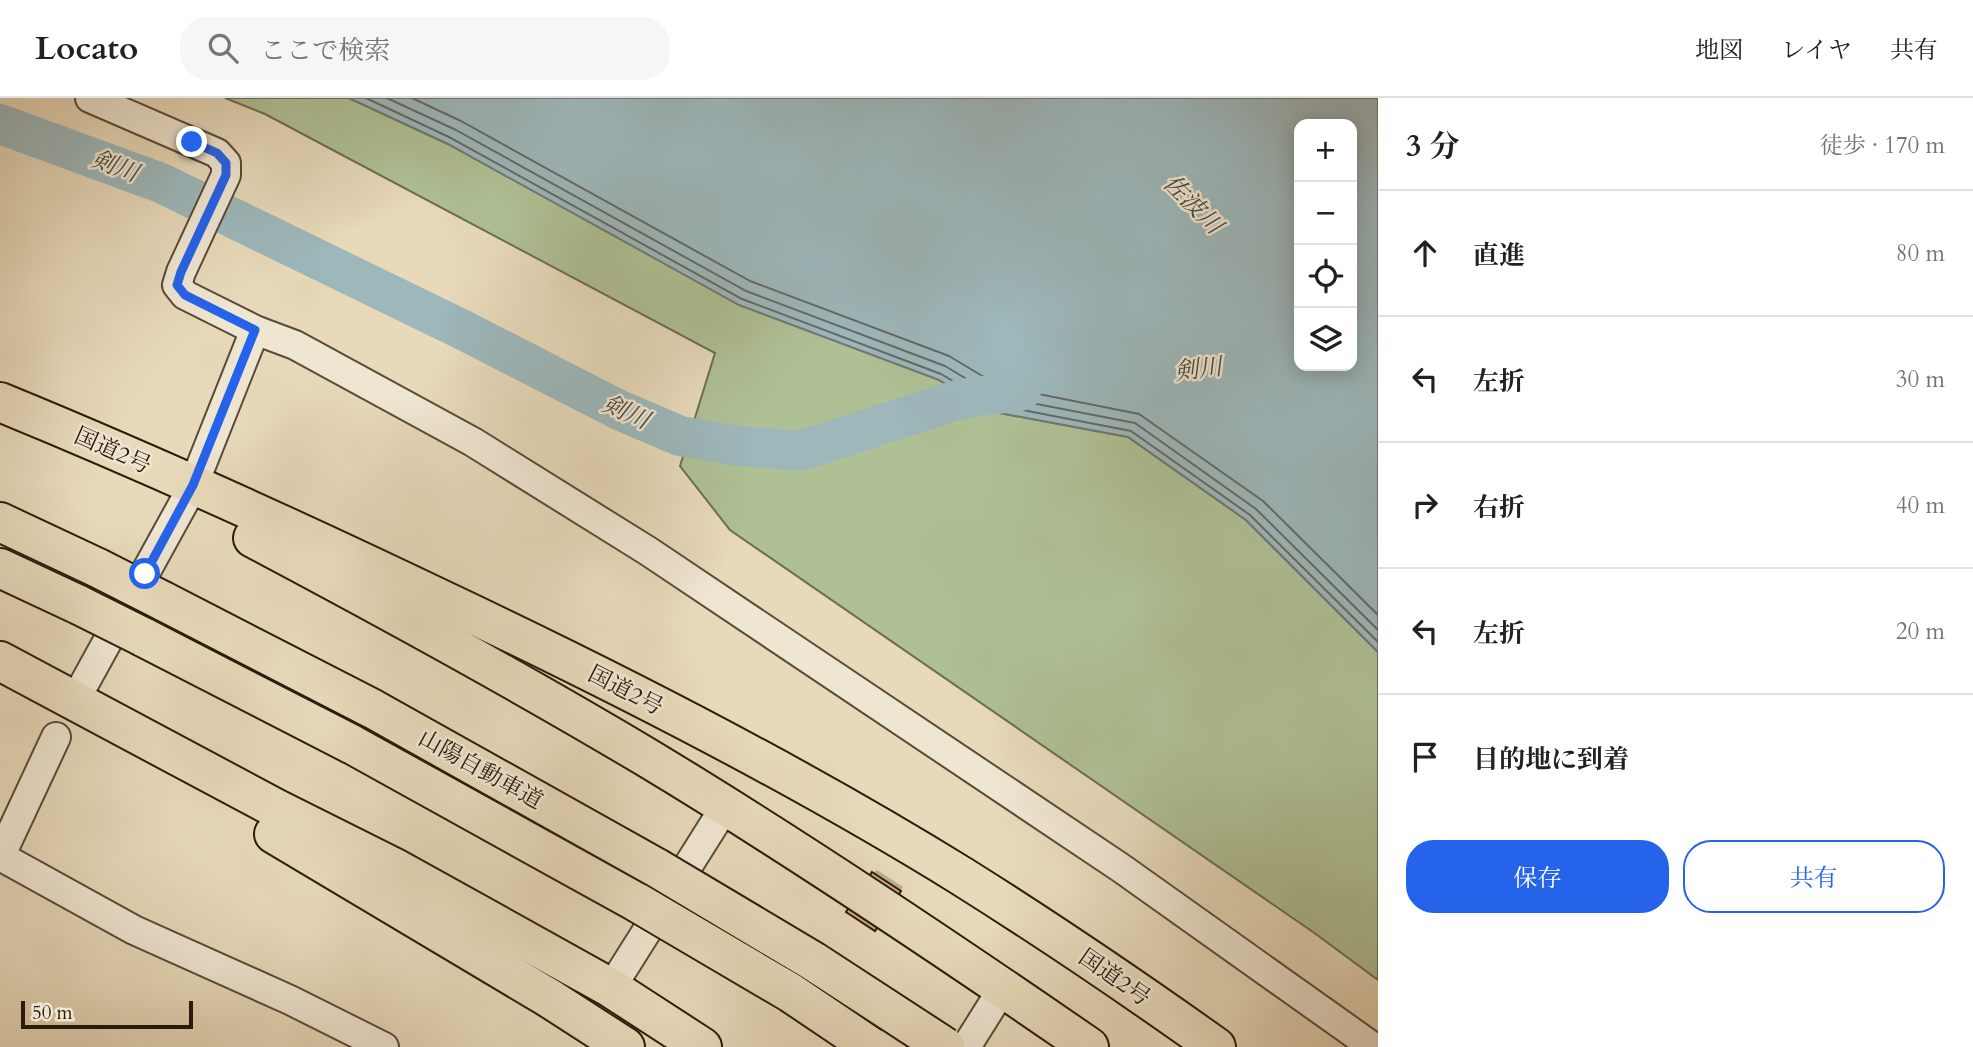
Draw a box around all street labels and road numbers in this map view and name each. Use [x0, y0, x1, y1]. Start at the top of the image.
street label: 国道2号 [70, 420, 156, 481]
street label: 国道2号 [583, 658, 669, 723]
street label: 山陽自動車道 [413, 722, 549, 816]
street label: 国道2号 [1073, 942, 1157, 1013]

